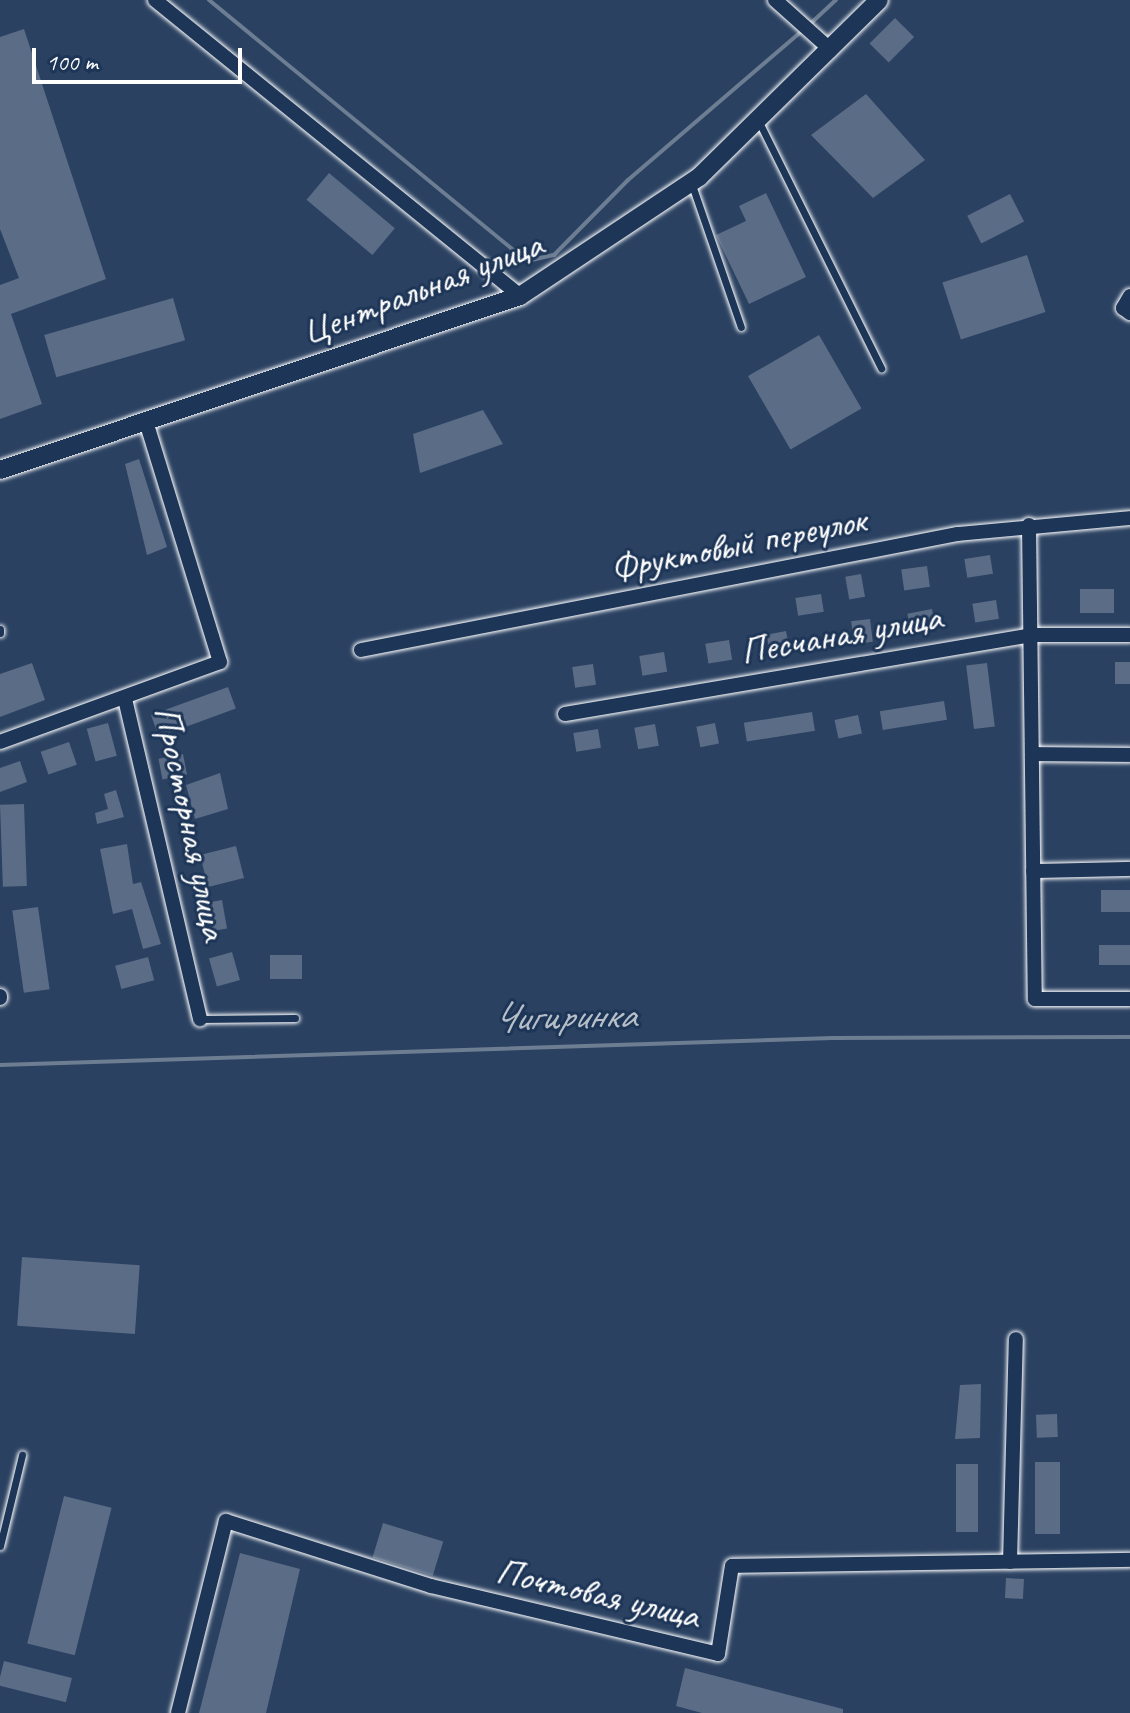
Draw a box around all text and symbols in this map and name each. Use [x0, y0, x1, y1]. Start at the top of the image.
scale bar [36, 32, 246, 82]
text: 100 m [46, 47, 98, 77]
street label: Центральная улица [294, 221, 550, 355]
street label: Фруктовый переулок [606, 497, 870, 591]
street label: Песчаная улица [736, 594, 946, 674]
street label: Просторная улица [144, 701, 238, 945]
water label: Чигиринка [492, 991, 636, 1041]
street label: Почтовая улица [491, 1547, 705, 1639]

